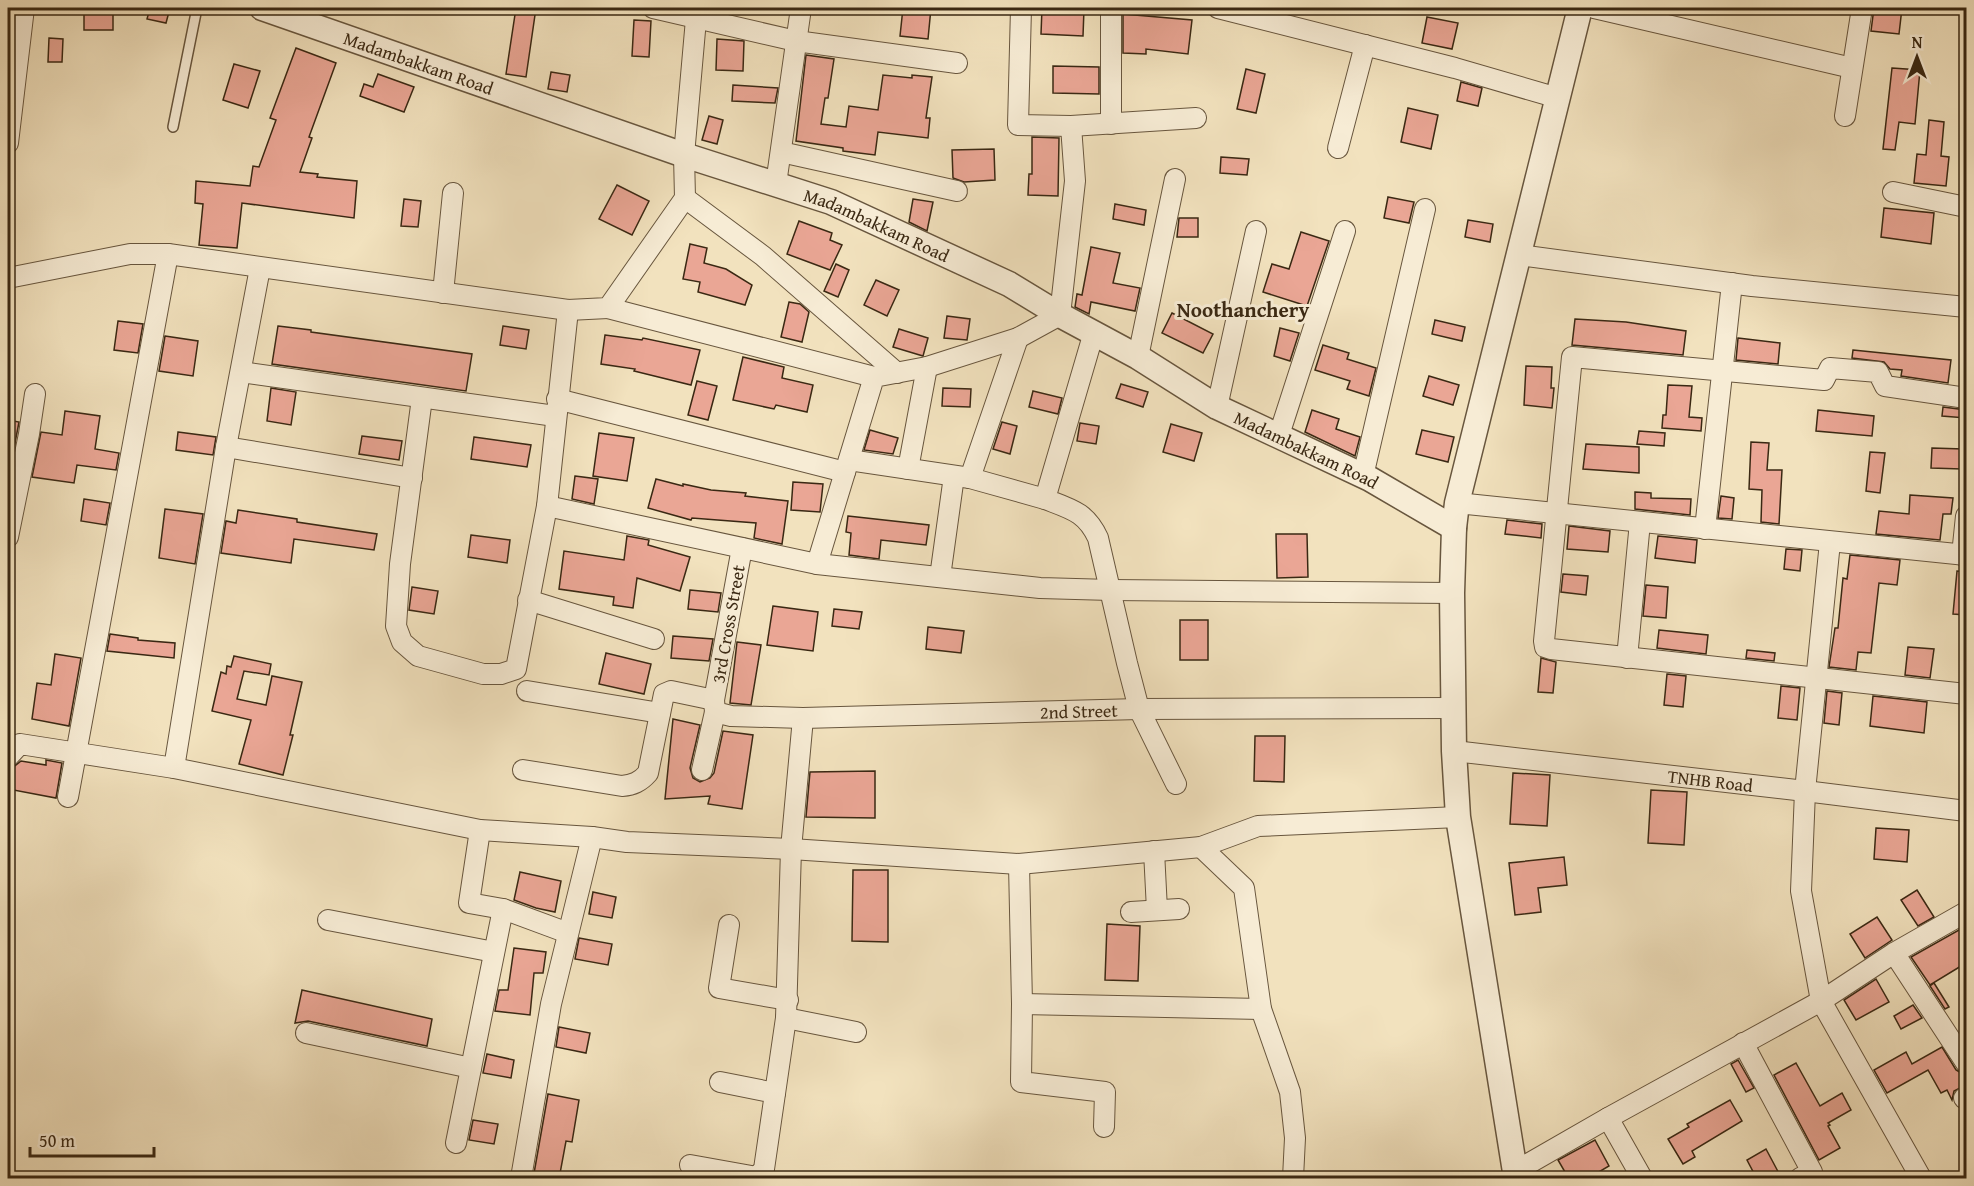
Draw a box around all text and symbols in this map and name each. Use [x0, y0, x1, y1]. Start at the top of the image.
street label: Madambakkam Road [340, 24, 498, 101]
north arrow [1887, 27, 1947, 87]
text: N [1912, 30, 1923, 54]
street label: Madambakkam Road [800, 181, 955, 269]
district label: Noothanchery [1177, 294, 1309, 325]
street label: Madambakkam Road [1230, 404, 1385, 495]
street label: 3rd Cross Street [704, 562, 752, 685]
street label: 2nd Street [1039, 696, 1119, 725]
street label: TNHB Road [1666, 762, 1755, 799]
scale bar [30, 1120, 154, 1158]
text: 50 m [39, 1127, 75, 1154]

